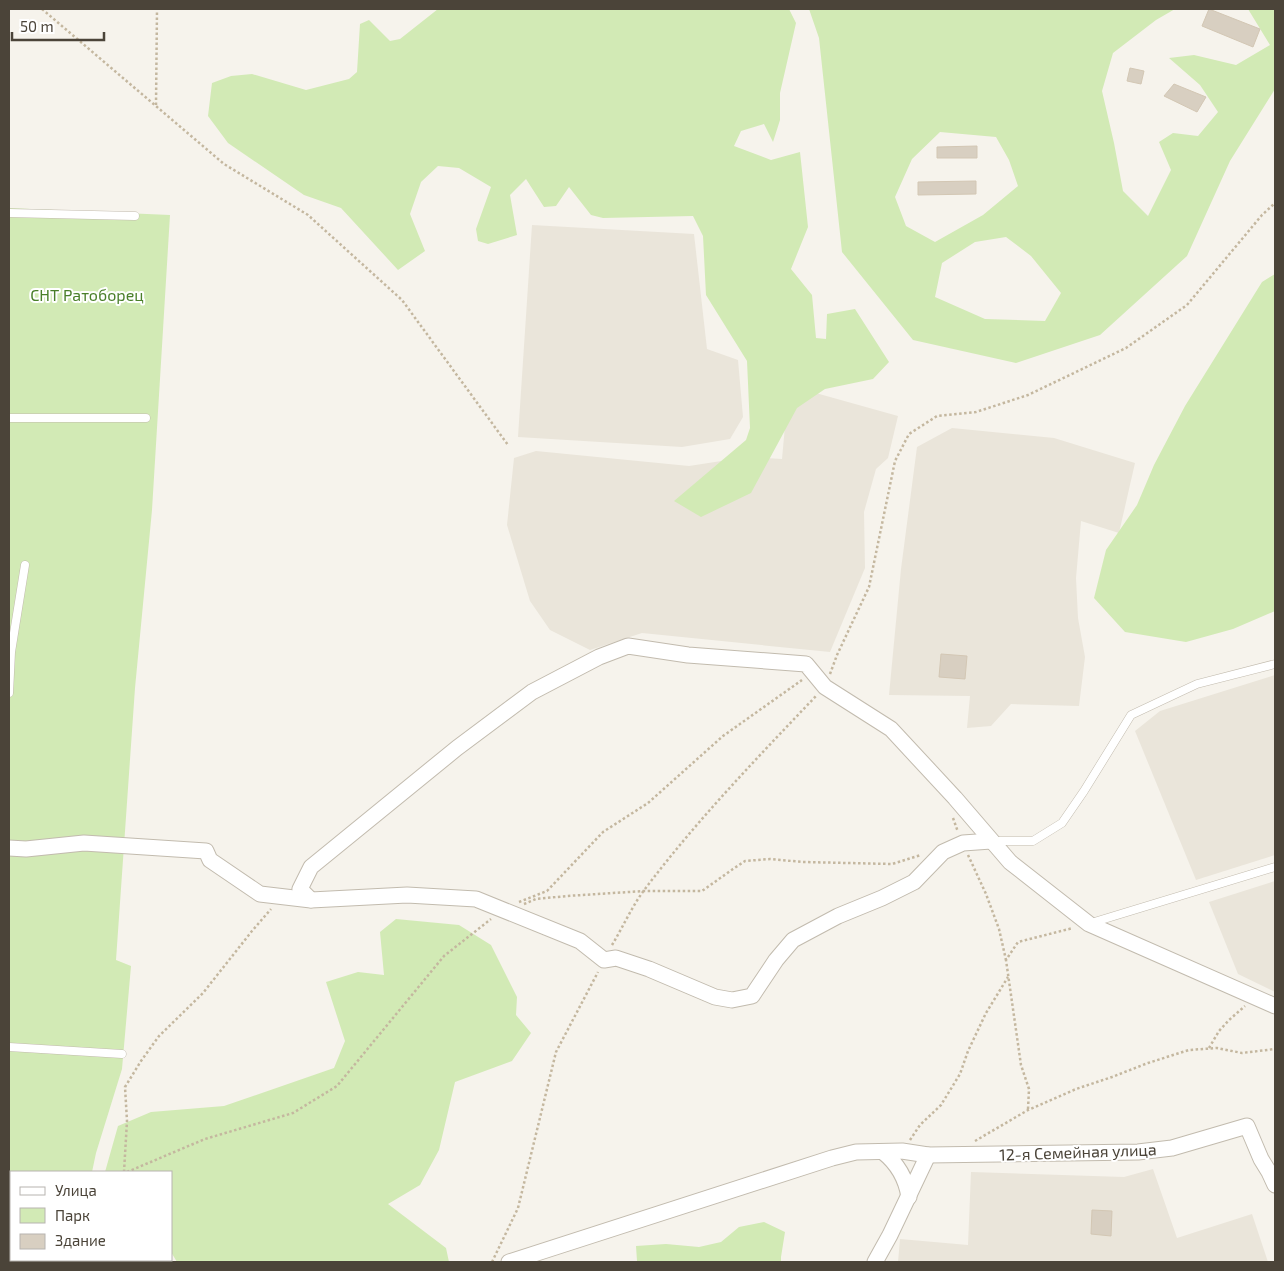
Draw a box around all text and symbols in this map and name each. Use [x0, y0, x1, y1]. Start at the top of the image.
scale bar [12, 10, 105, 42]
text: 50 m [20, 17, 54, 35]
park label: СНТ Ратоборец [30, 285, 144, 304]
street label: 12-я Семейная улица [999, 1139, 1157, 1165]
legend [10, 1171, 172, 1261]
text: Улица [55, 1181, 97, 1199]
text: Парк [55, 1206, 90, 1224]
text: Здание [55, 1231, 106, 1249]

